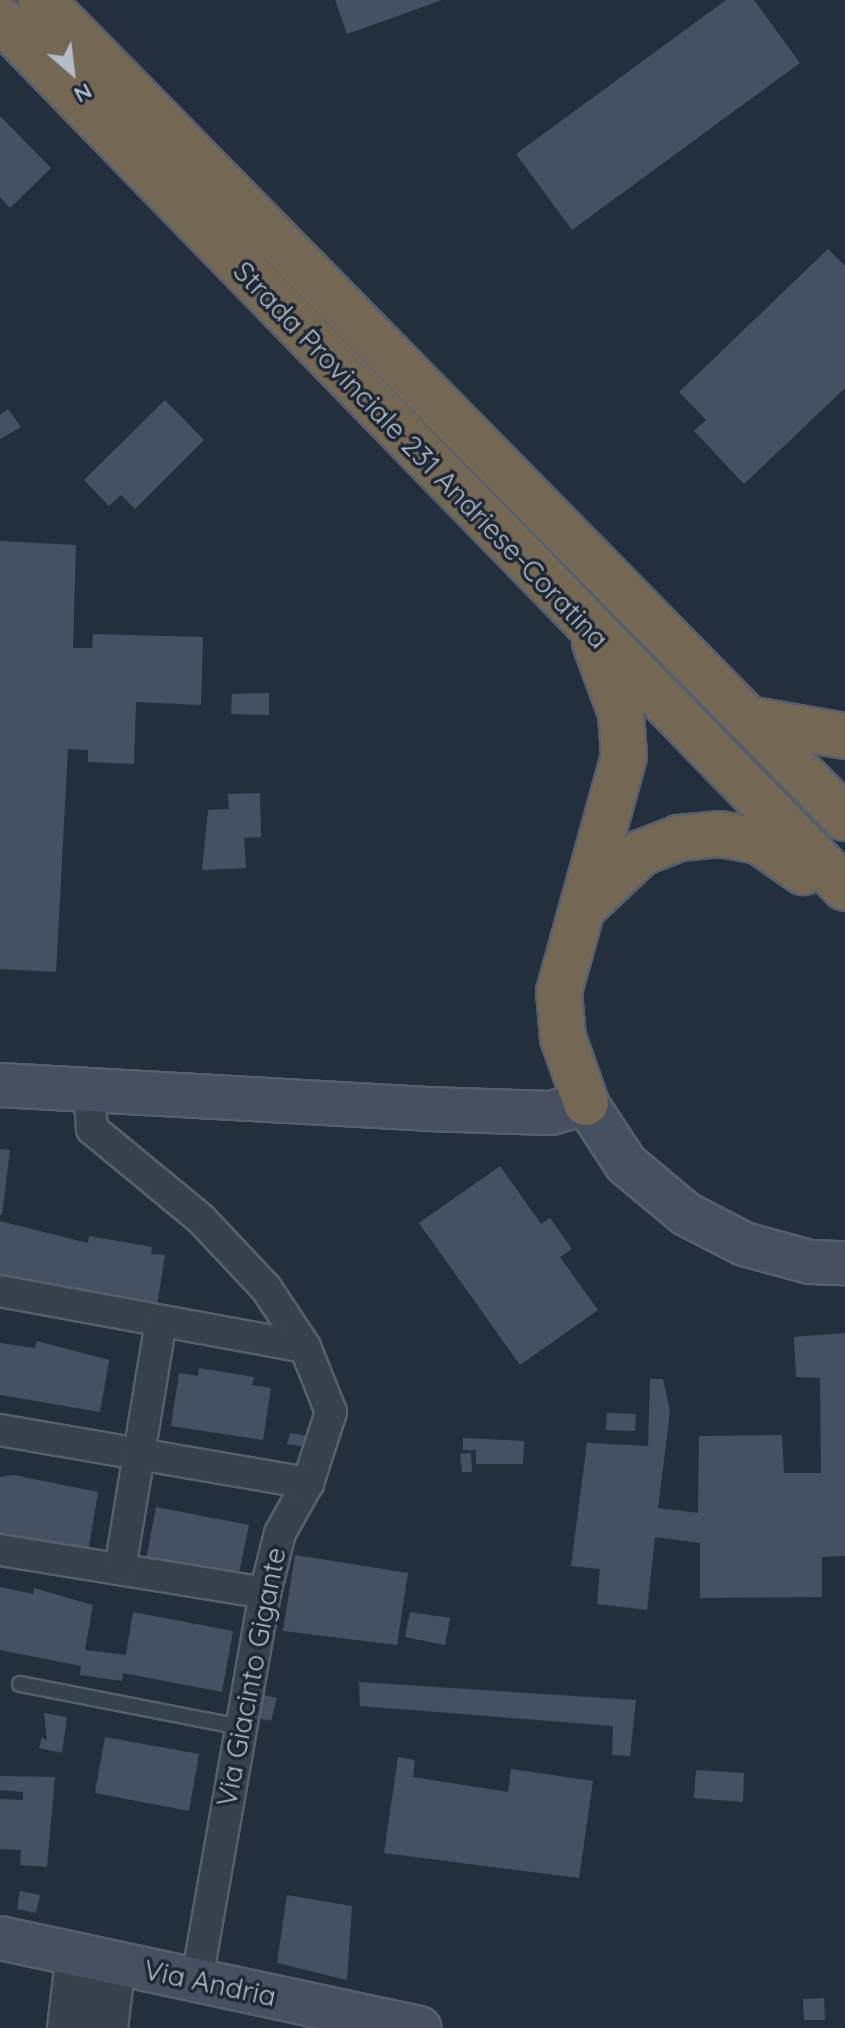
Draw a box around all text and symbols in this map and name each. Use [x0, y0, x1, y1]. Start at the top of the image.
north arrow [32, 32, 112, 112]
text: N [70, 77, 97, 109]
street label: Strada Provinciale 231 Andriese-Coratina [227, 254, 615, 656]
street label: Via Giacinto Gigante [209, 1545, 293, 1809]
street label: Via Andria [141, 1953, 279, 2013]

